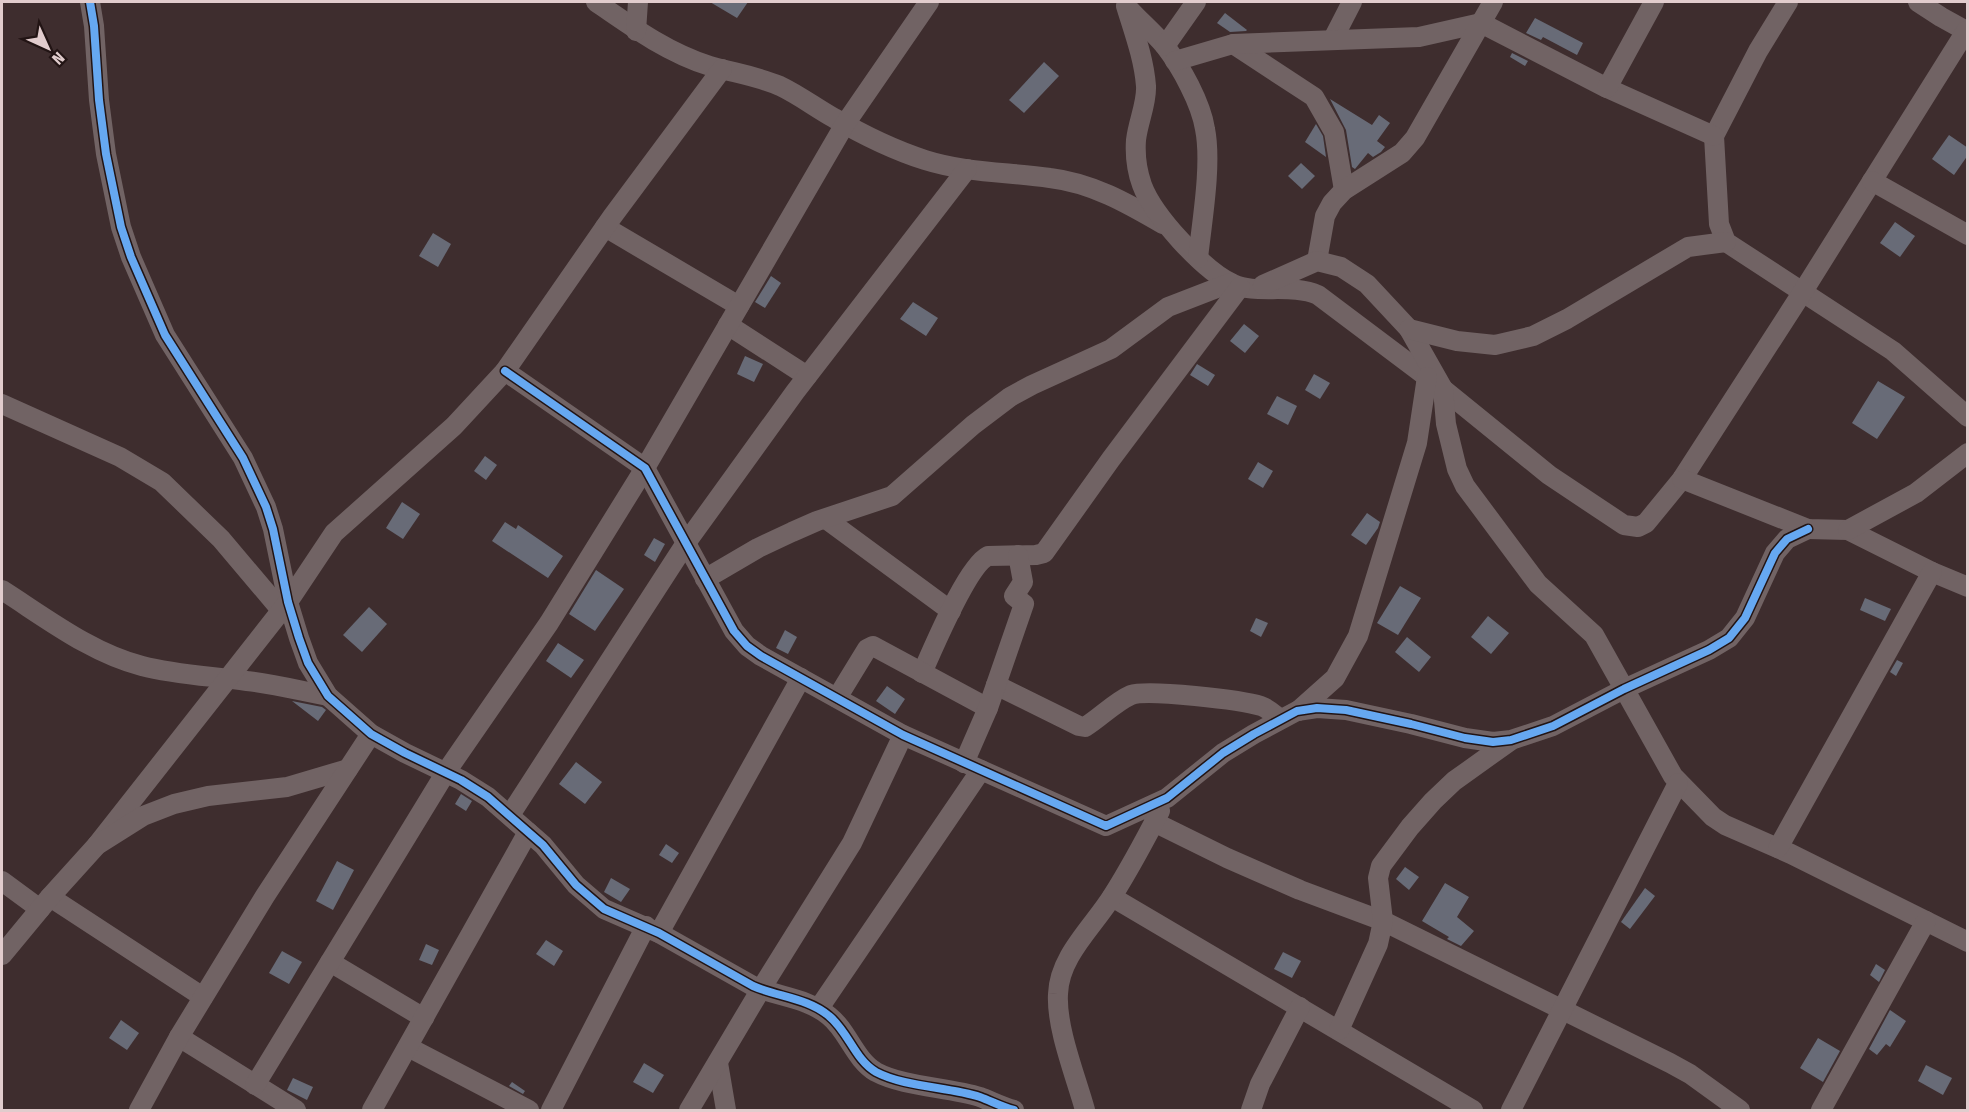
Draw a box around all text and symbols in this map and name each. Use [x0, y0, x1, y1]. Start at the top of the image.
north arrow [18, 18, 78, 78]
text: N [48, 48, 68, 68]

